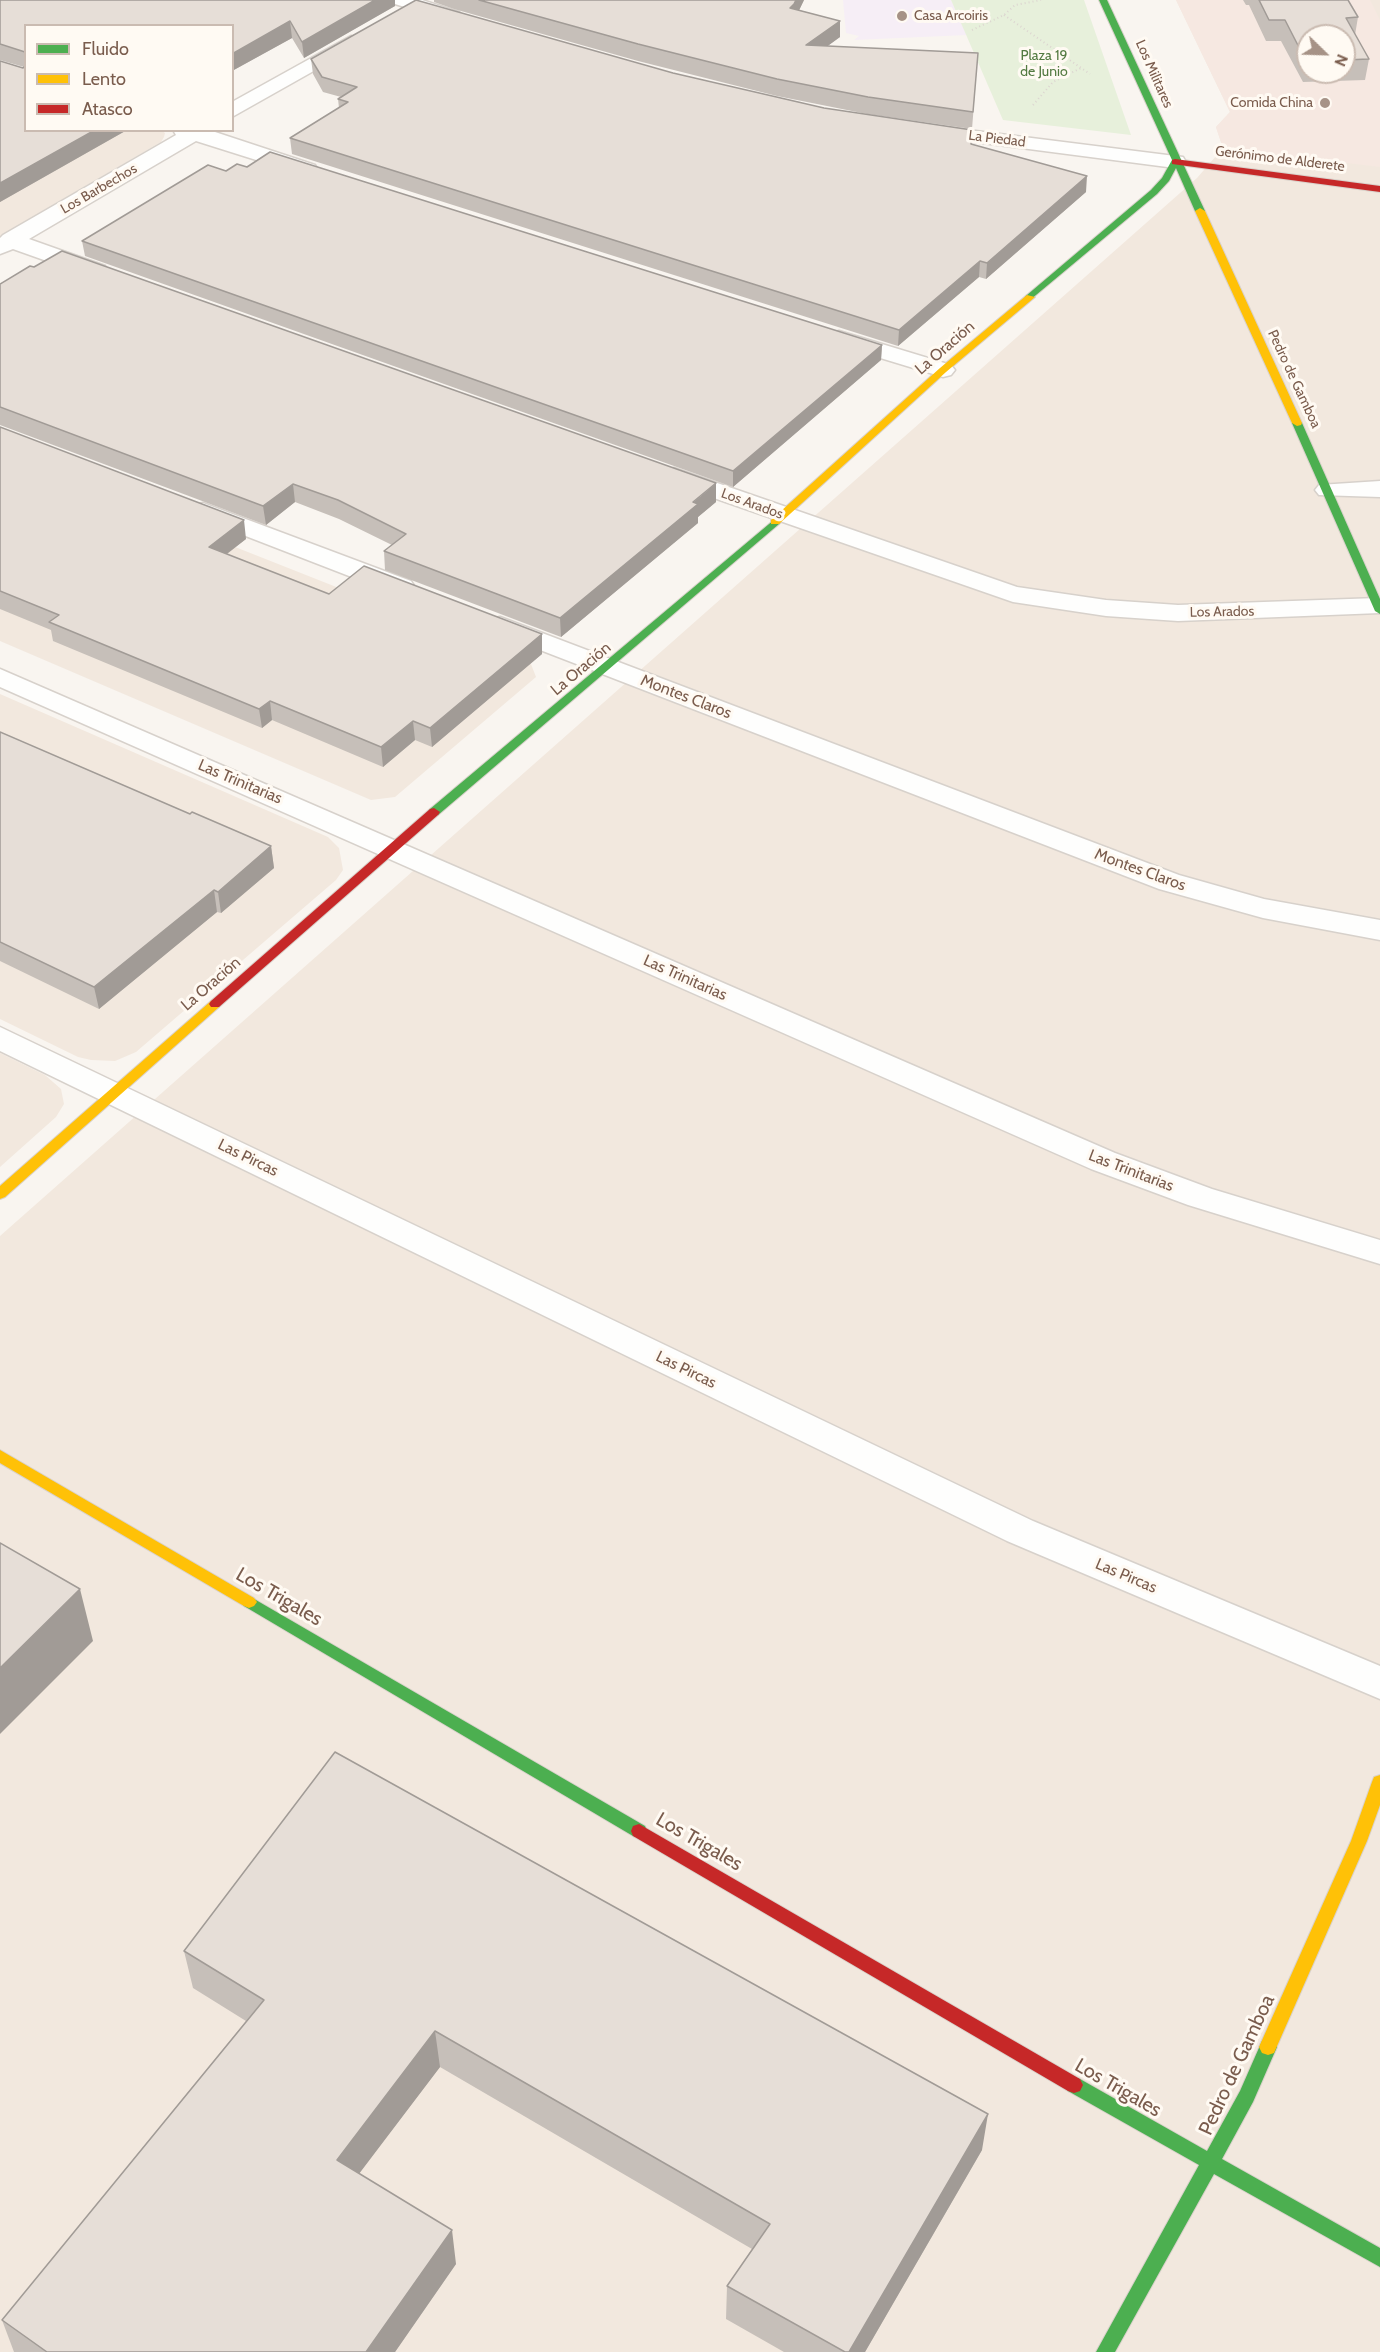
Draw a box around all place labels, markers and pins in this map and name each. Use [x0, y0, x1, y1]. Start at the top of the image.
place label: Casa Arcoiris [914, 8, 988, 24]
marker: Casa Arcoiris [895, 9, 909, 23]
place label: Comida China [1230, 95, 1313, 111]
marker: Comida China [1318, 96, 1332, 110]

